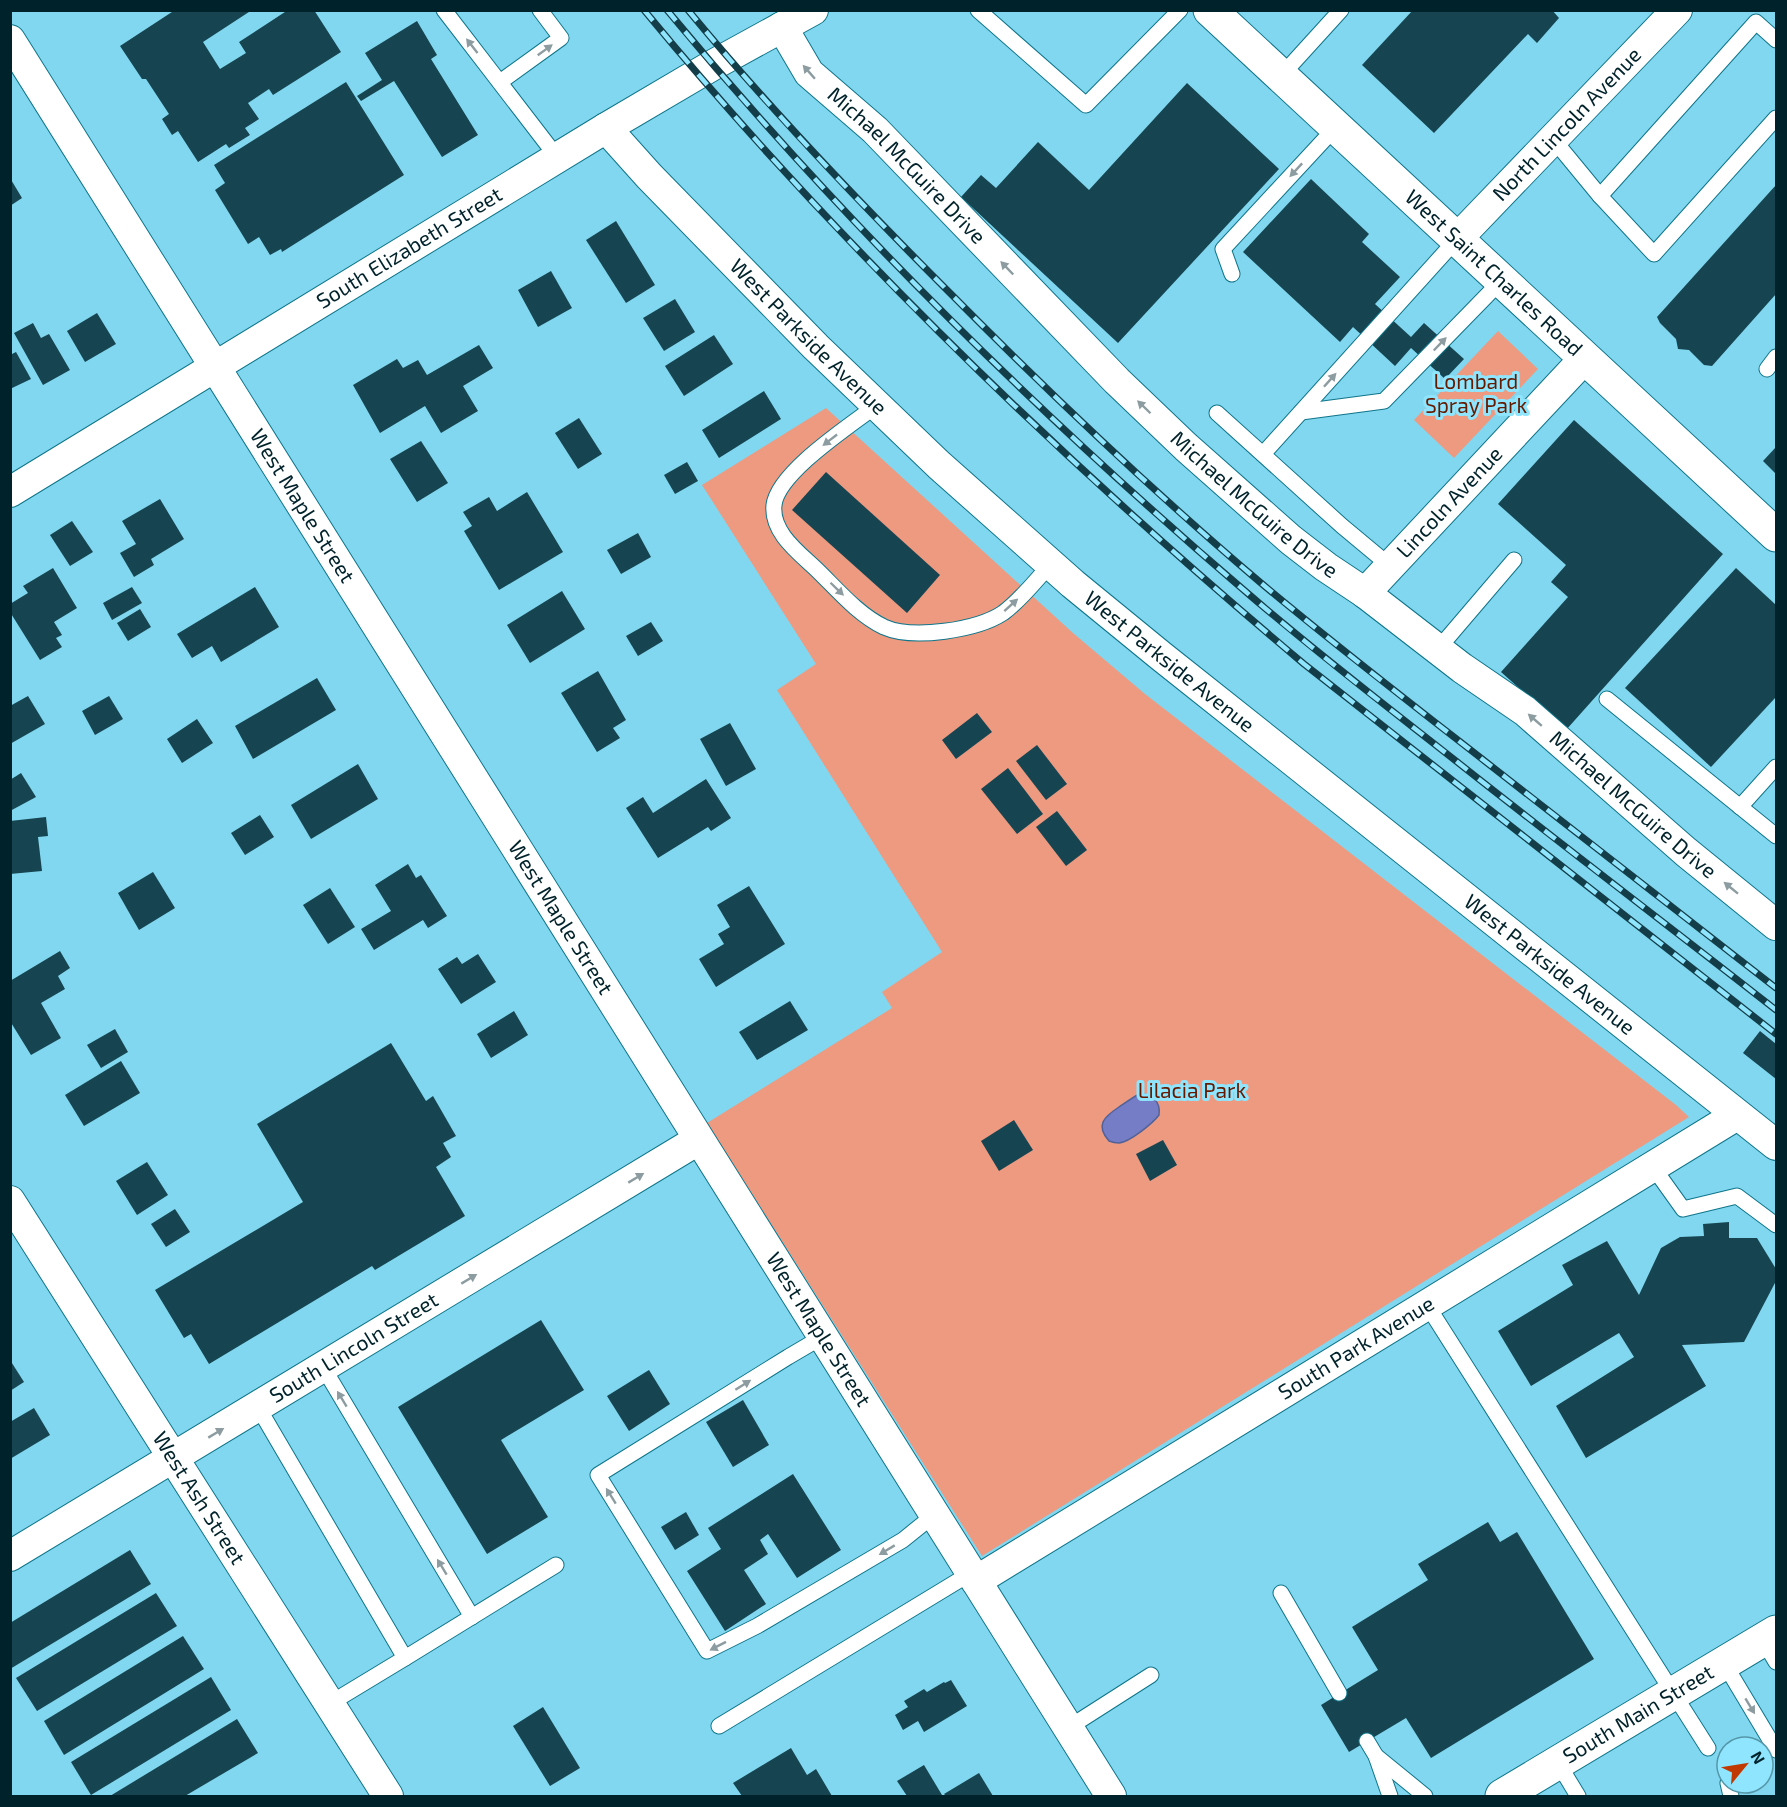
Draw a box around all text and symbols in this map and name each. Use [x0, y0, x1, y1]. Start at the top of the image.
one-way arrow [467, 39, 479, 54]
street label: North Lincoln Avenue [1487, 41, 1646, 205]
one-way arrow [536, 44, 552, 56]
one-way arrow [802, 64, 816, 79]
street label: Michael McGuire Drive [823, 81, 992, 248]
one-way arrow [1290, 162, 1303, 177]
street label: South Elizabeth Street [311, 181, 506, 313]
street label: West Saint Charles Road [1401, 184, 1589, 360]
street label: West Parkside Avenue [726, 253, 893, 419]
one-way arrow [1001, 261, 1015, 275]
one-way arrow [1432, 338, 1446, 352]
park label: Lombard Spray Park [1425, 368, 1527, 417]
one-way arrow [1323, 373, 1336, 388]
one-way arrow [1136, 400, 1151, 414]
street label: West Maple Street [246, 424, 361, 587]
street label: Michael McGuire Drive [1166, 425, 1343, 582]
one-way arrow [822, 434, 838, 447]
street label: Lincoln Avenue [1391, 441, 1507, 562]
one-way arrow [829, 581, 843, 595]
street label: West Parkside Avenue [1080, 585, 1260, 737]
one-way arrow [1003, 599, 1017, 613]
one-way arrow [1528, 714, 1543, 727]
street label: Michael McGuire Drive [1545, 725, 1722, 883]
street label: West Maple Street [504, 835, 619, 999]
one-way arrow [1724, 882, 1739, 895]
street label: West Parkside Avenue [1460, 888, 1641, 1039]
park label: Lilacia Park [1138, 1077, 1247, 1102]
one-way arrow [628, 1173, 644, 1184]
street label: West Maple Street [762, 1247, 877, 1410]
one-way arrow [461, 1274, 477, 1285]
street label: South Lincoln Street [264, 1286, 442, 1407]
street label: South Park Avenue [1273, 1290, 1438, 1404]
one-way arrow [735, 1379, 751, 1390]
one-way arrow [337, 1391, 348, 1407]
street label: West Ash Street [149, 1426, 252, 1568]
one-way arrow [208, 1427, 224, 1438]
one-way arrow [605, 1487, 616, 1504]
one-way arrow [879, 1544, 895, 1555]
one-way arrow [437, 1559, 448, 1575]
one-way arrow [709, 1641, 726, 1651]
street label: South Main Street [1558, 1658, 1717, 1768]
one-way arrow [1745, 1698, 1756, 1714]
north arrow [1715, 1735, 1775, 1795]
text: N [1747, 1747, 1770, 1767]

